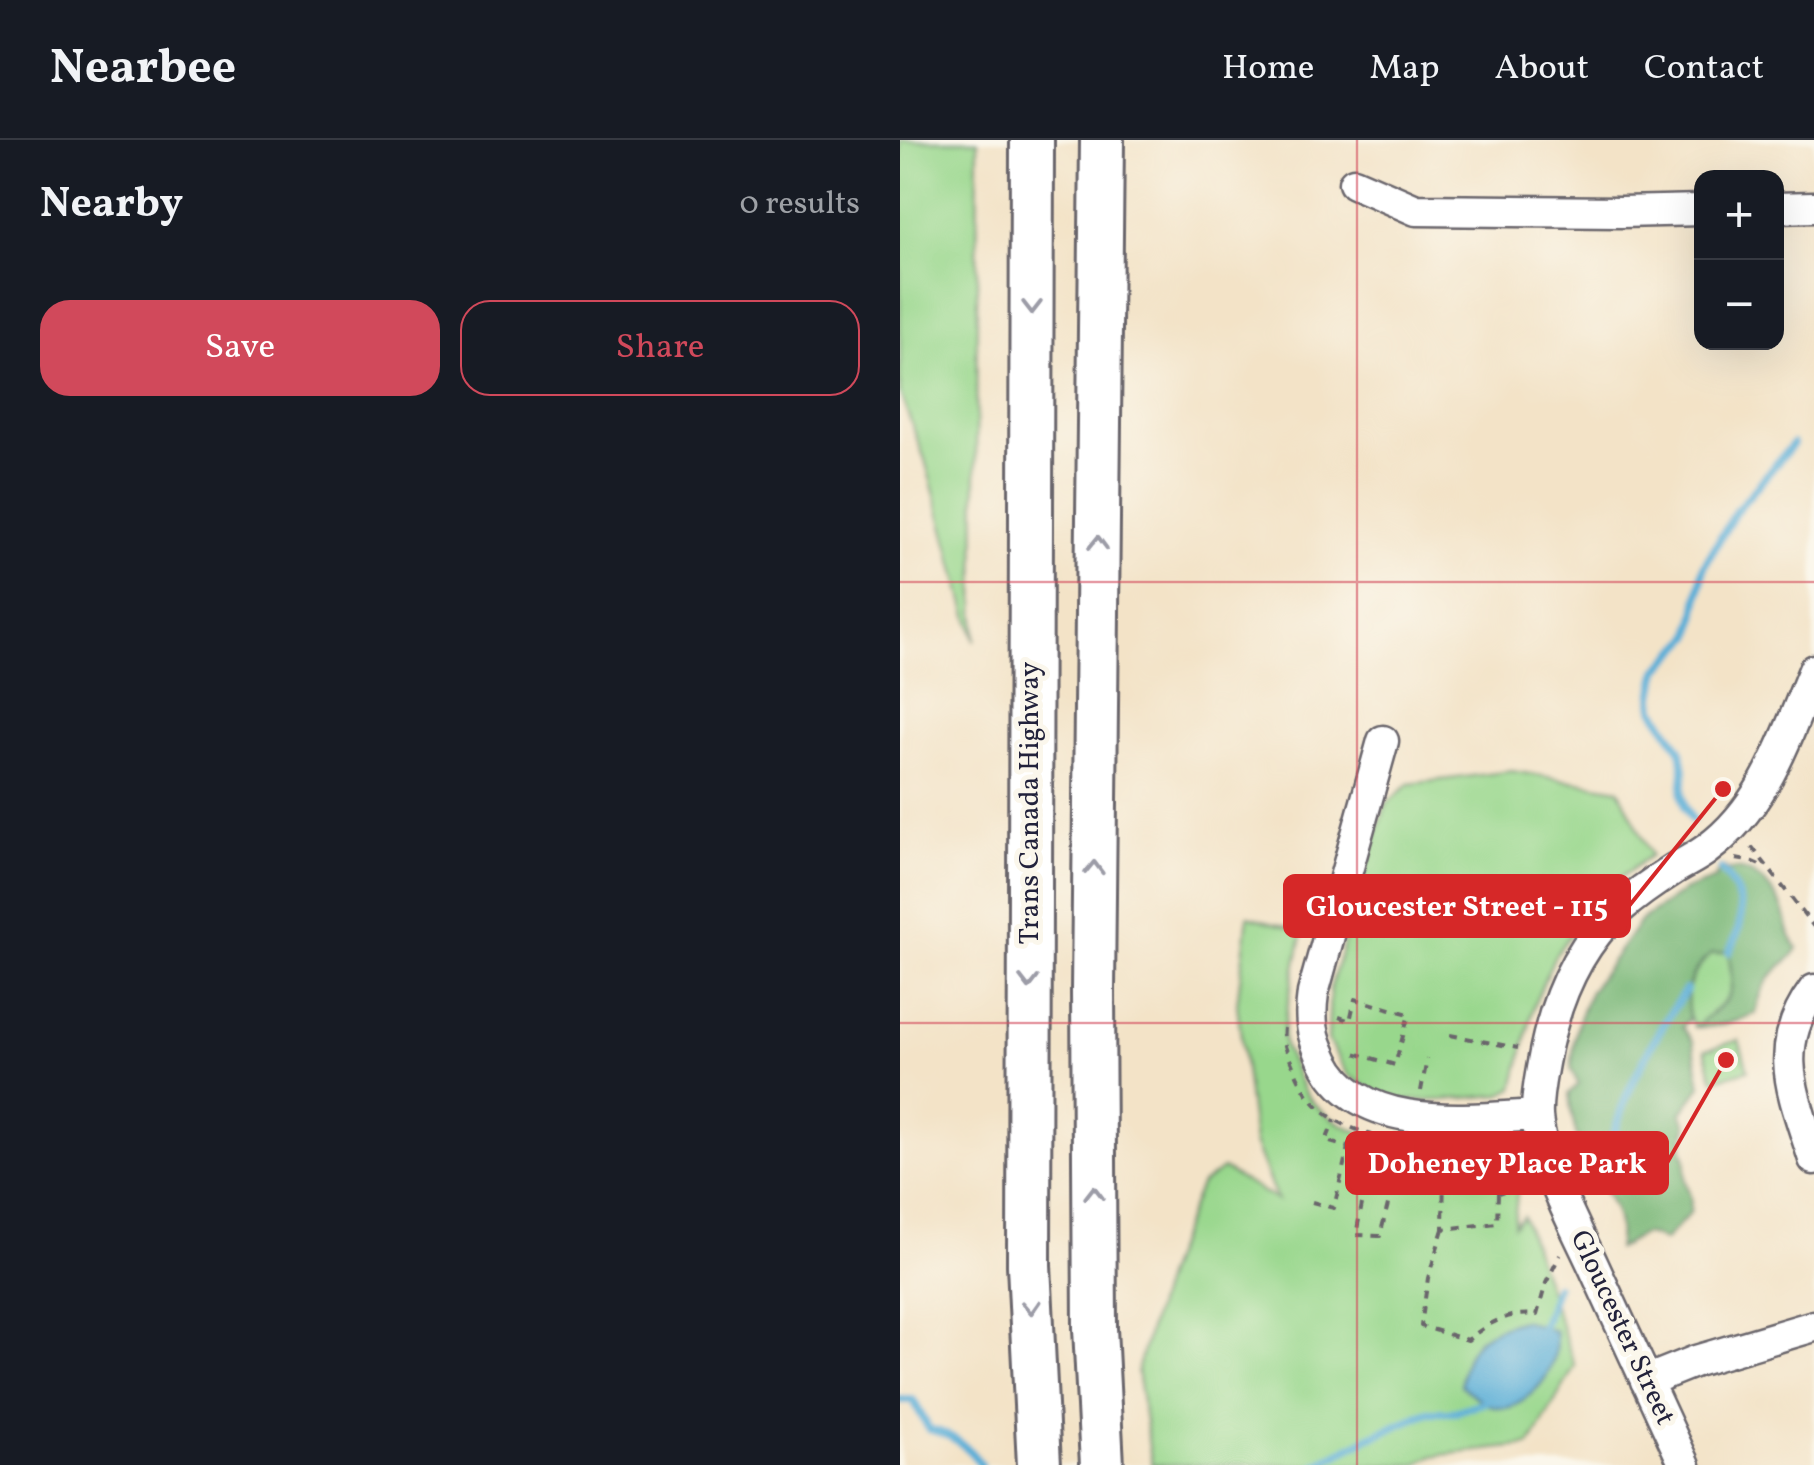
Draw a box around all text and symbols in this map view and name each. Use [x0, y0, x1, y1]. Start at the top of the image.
text: Nearbee [50, 36, 236, 103]
text: Home [1222, 45, 1314, 93]
text: Map [1369, 45, 1440, 93]
text: About [1495, 45, 1589, 93]
text: Contact [1644, 45, 1764, 93]
map controls [1694, 170, 1784, 350]
button: + [1694, 170, 1784, 260]
text: Nearby [40, 176, 183, 235]
text: 0 results [740, 183, 860, 227]
button: − [1694, 260, 1784, 350]
button: Save [40, 300, 440, 396]
button: Share [460, 300, 860, 396]
one-way arrow [1021, 300, 1043, 316]
one-way arrow [1087, 534, 1108, 550]
street label: Trans Canada Highway [1011, 662, 1050, 944]
one-way arrow [1083, 859, 1105, 874]
callout: Gloucester Street - 115 [1285, 876, 1629, 936]
text: Gloucester Street - 115 [1306, 887, 1608, 929]
one-way arrow [1018, 976, 1040, 991]
callout: Doheney Place Park [1347, 1133, 1667, 1193]
text: Doheney Place Park [1367, 1144, 1647, 1186]
one-way arrow [1083, 1184, 1105, 1200]
street label: Gloucester Street [1560, 1224, 1684, 1432]
one-way arrow [1020, 1300, 1041, 1316]

